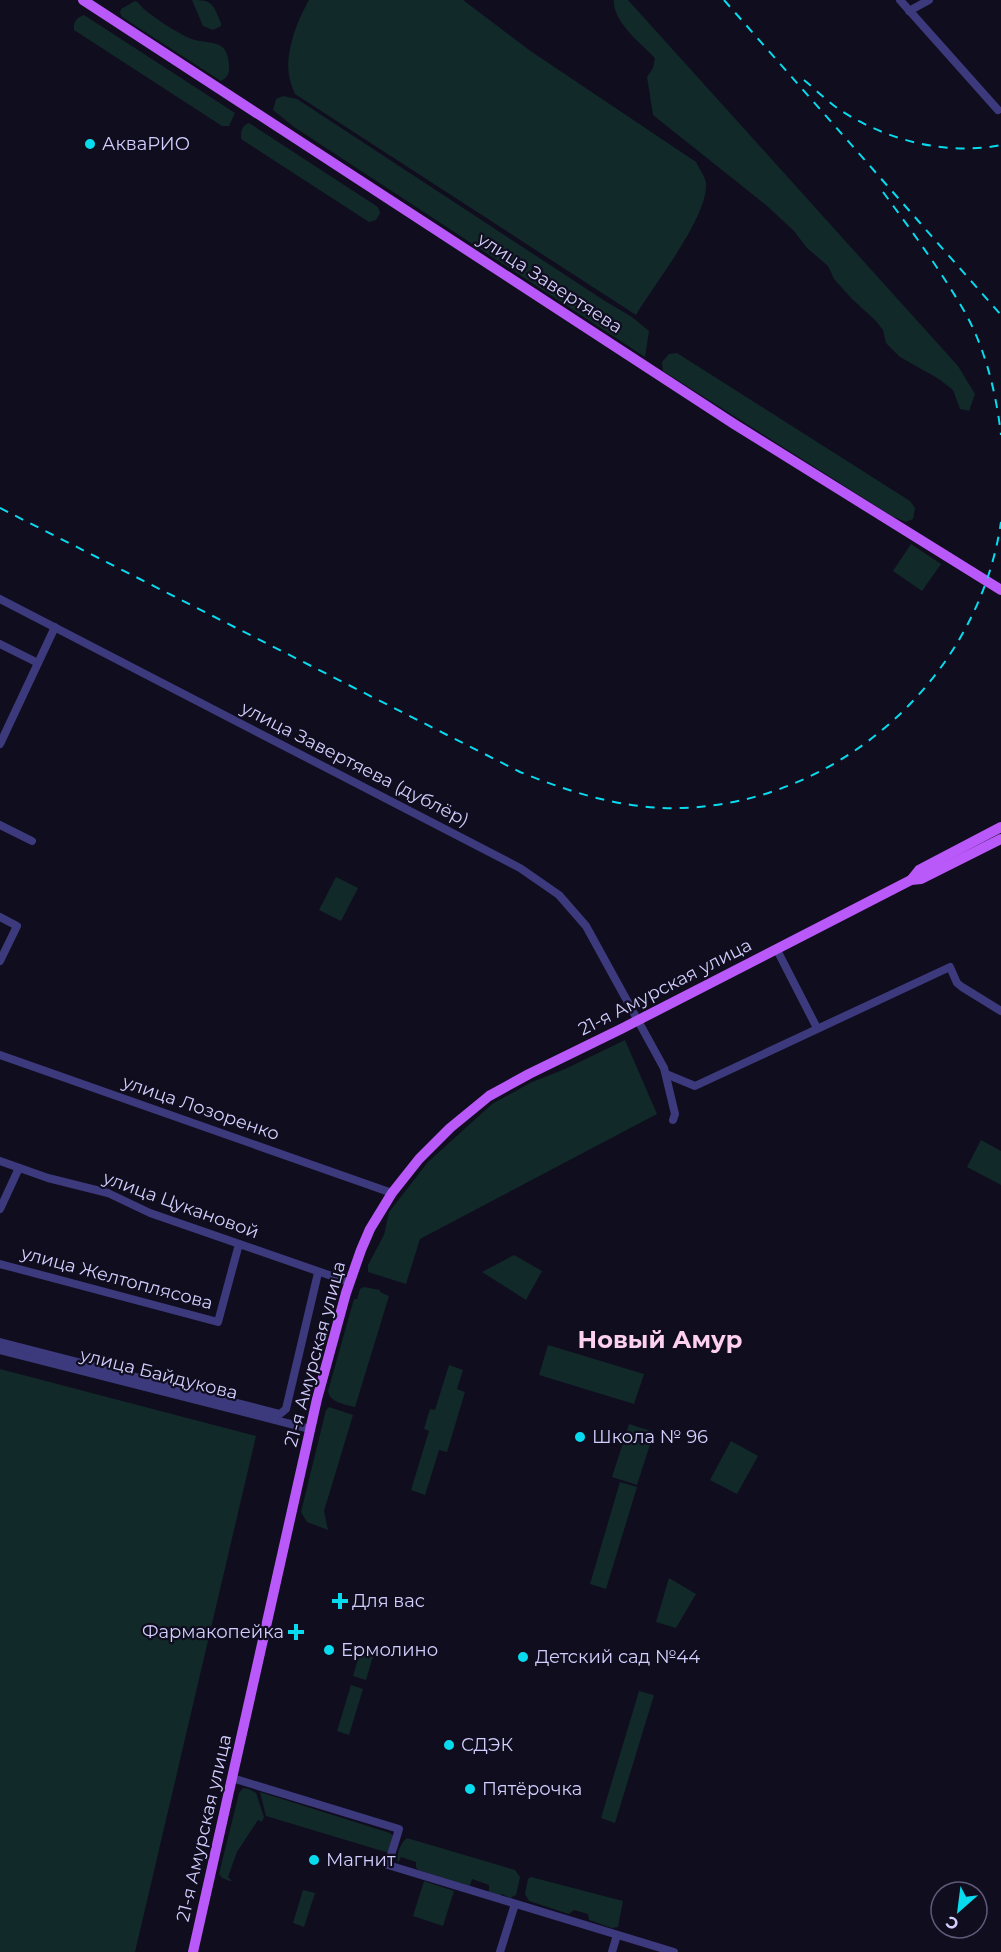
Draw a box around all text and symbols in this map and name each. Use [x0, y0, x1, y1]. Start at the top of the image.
place label: АкваРИО [102, 133, 190, 155]
marker: АкваРИО [83, 137, 97, 151]
street label: улица Завертяева [473, 227, 627, 338]
street label: улица Завертяева (дублёр) [236, 696, 473, 831]
street label: 21-я Амурская улица [575, 934, 755, 1040]
street label: улица Лозоренко [119, 1070, 282, 1145]
street label: улица Цукановой [99, 1166, 262, 1243]
street label: улица Желтоплясова [18, 1242, 215, 1314]
street label: 21-я Амурская улица [280, 1259, 350, 1449]
district label: Новый Амур [578, 1325, 742, 1354]
street label: улица Байдукова [77, 1344, 240, 1404]
place label: Школа № 96 [592, 1426, 708, 1448]
marker: Школа № 96 [573, 1430, 587, 1444]
place label: Для вас [352, 1590, 425, 1612]
marker: Для вас [333, 1594, 347, 1608]
place label: Фармакопейка [142, 1621, 284, 1643]
marker: Фармакопейка [289, 1625, 303, 1639]
place label: Ермолино [341, 1639, 438, 1661]
marker: Ермолино [322, 1643, 336, 1657]
place label: Детский сад №44 [535, 1646, 700, 1668]
marker: Детский сад №44 [516, 1650, 530, 1664]
street label: 21-я Амурская улица [172, 1732, 236, 1924]
place label: СДЭК [461, 1734, 514, 1756]
marker: СДЭК [442, 1738, 456, 1752]
place label: Пятёрочка [482, 1778, 582, 1800]
marker: Пятёрочка [463, 1782, 477, 1796]
place label: Магнит [326, 1849, 396, 1871]
marker: Магнит [307, 1853, 321, 1867]
north arrow [929, 1880, 989, 1940]
text: С [942, 1912, 962, 1934]

